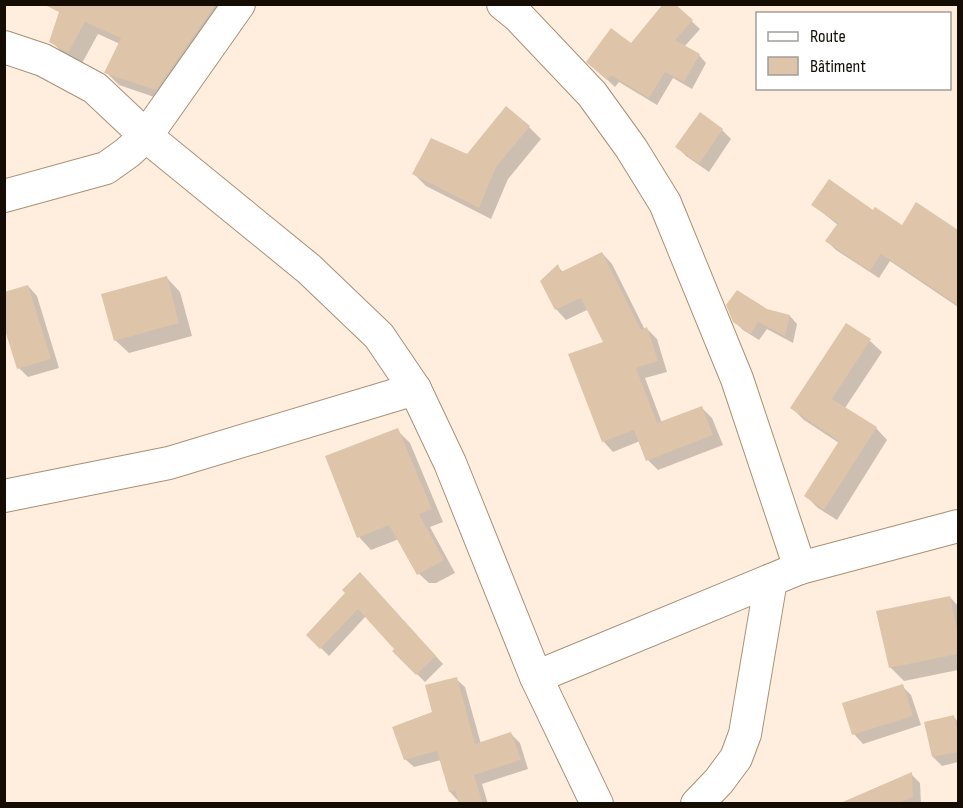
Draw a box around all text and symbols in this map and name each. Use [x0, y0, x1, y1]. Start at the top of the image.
legend [756, 12, 951, 90]
text: Route [810, 26, 846, 47]
text: Bâtiment [810, 56, 866, 77]

